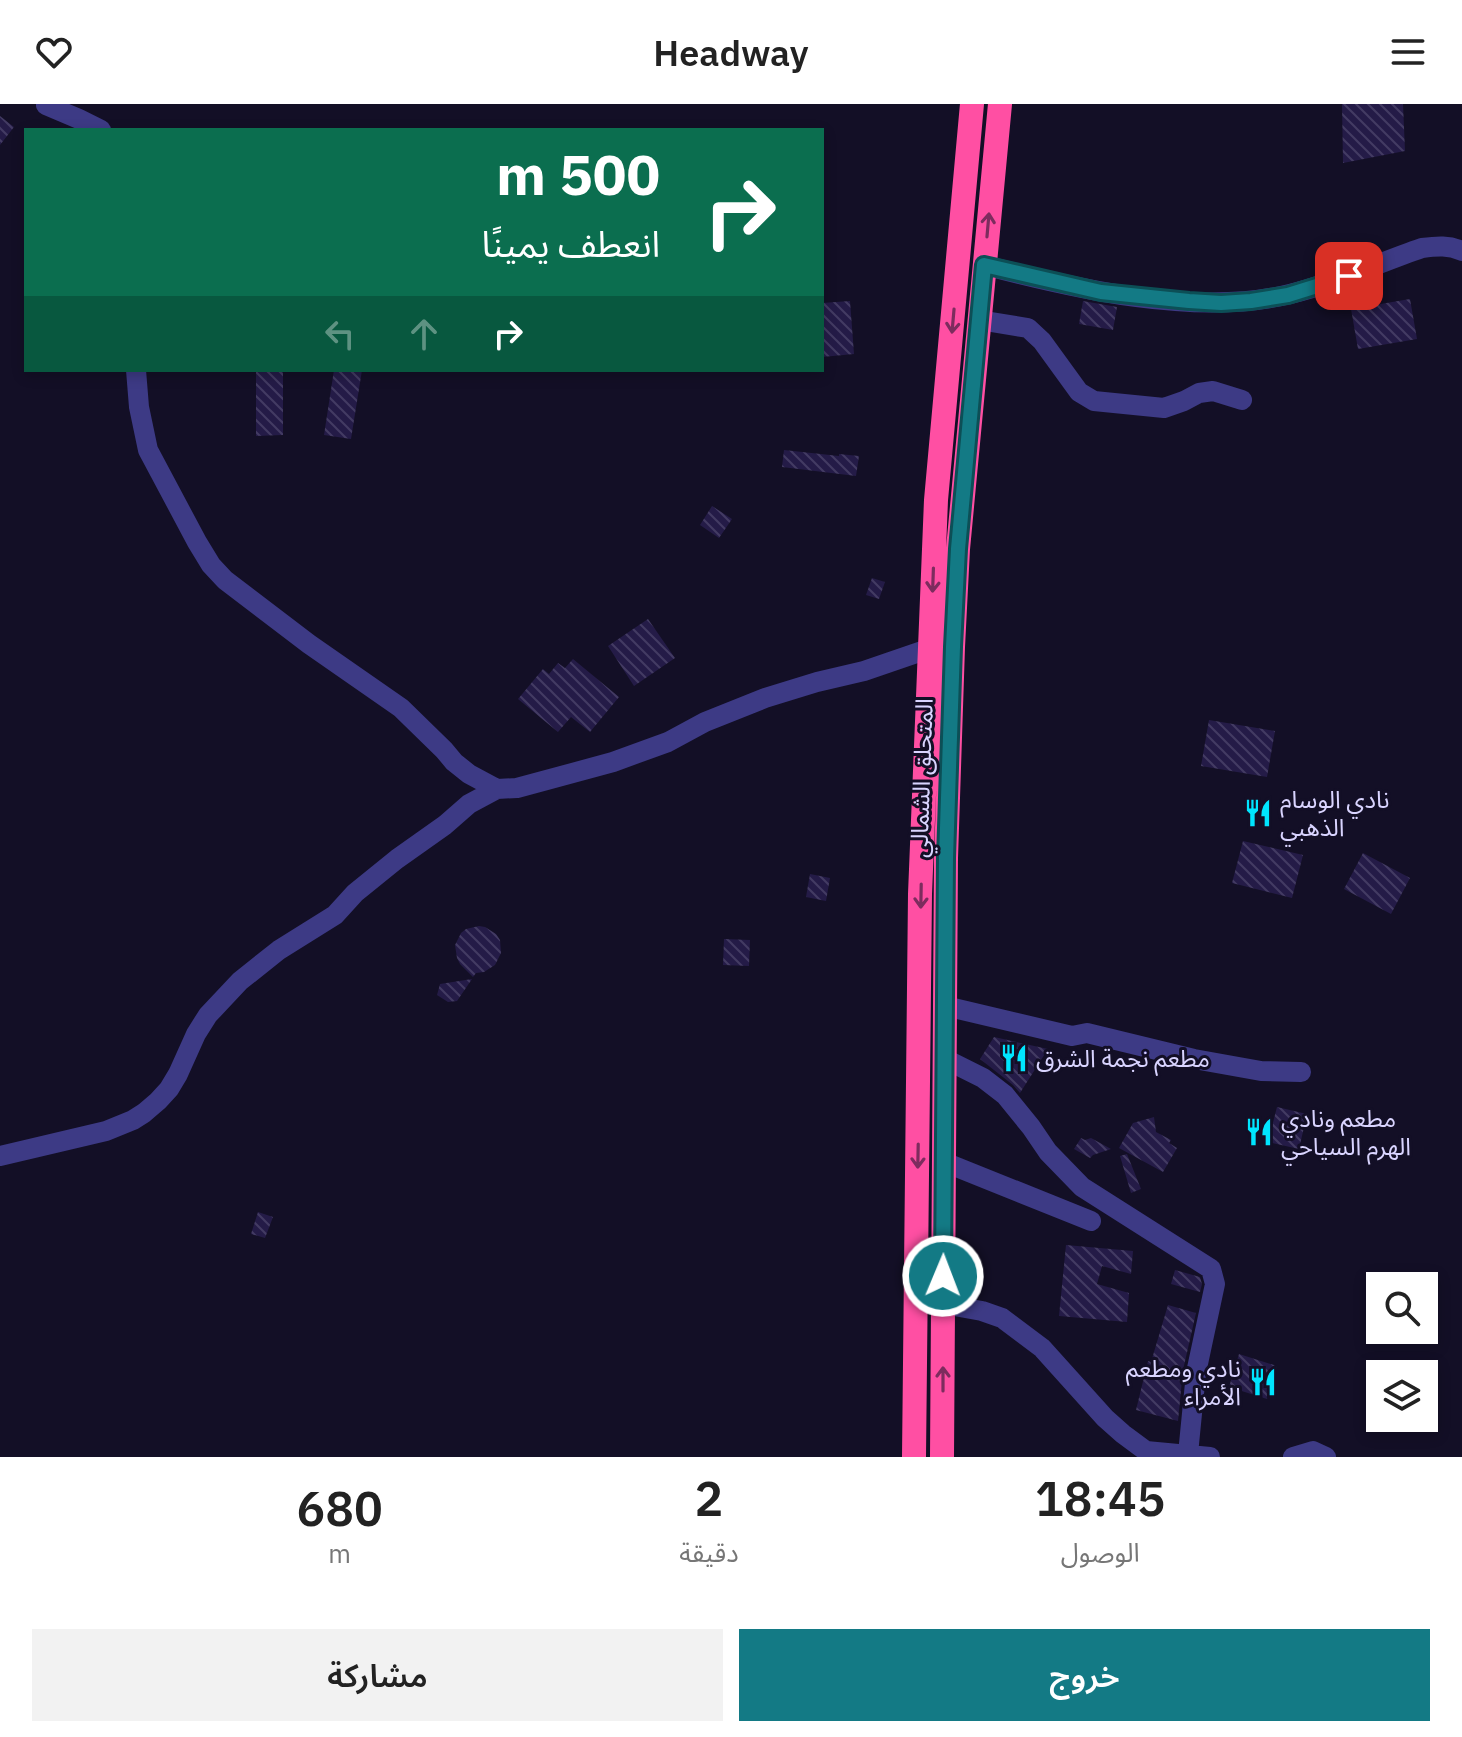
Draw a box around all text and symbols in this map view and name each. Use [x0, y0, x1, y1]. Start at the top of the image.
text: Headway [653, 29, 809, 76]
icon: heart [32, 30, 76, 74]
icon: menu [1386, 30, 1430, 74]
text: 500 m [496, 138, 660, 210]
icon: right [688, 160, 792, 264]
one-way arrow [981, 212, 996, 239]
text: انعطف يمينًا [482, 220, 660, 267]
pin [1315, 242, 1383, 310]
icon: arrive [1327, 254, 1371, 298]
one-way arrow [945, 307, 960, 334]
icon: left [318, 312, 362, 356]
icon: ahead [402, 312, 446, 356]
icon: right [486, 312, 530, 356]
one-way arrow [926, 566, 941, 593]
street label: المتحلق الشمالي [902, 698, 943, 858]
place label: نادي الوسام الذهبي [1280, 783, 1390, 847]
restaurant icon: نادي الوسام الذهبي [1243, 798, 1273, 828]
one-way arrow [913, 882, 928, 909]
place label: مطعم نجمة الشرق [1036, 1042, 1210, 1076]
restaurant icon: مطعم نجمة الشرق [999, 1043, 1029, 1073]
place label: مطعم ونادي الهرم السياحي [1281, 1102, 1411, 1166]
restaurant icon: مطعم ونادي الهرم السياحي [1244, 1117, 1274, 1147]
one-way arrow [910, 1142, 926, 1169]
position arrow [901, 1234, 985, 1318]
map controls [1366, 1272, 1438, 1432]
button: search [1366, 1272, 1438, 1344]
place label: نادي ومطعم الأمراء [1126, 1352, 1241, 1412]
button: layers [1366, 1360, 1438, 1432]
one-way arrow [935, 1366, 951, 1393]
restaurant icon: نادي ومطعم الأمراء [1248, 1367, 1278, 1397]
text: 2 [695, 1467, 723, 1529]
text: 18:45 [1035, 1467, 1166, 1529]
text: 680 [296, 1477, 383, 1539]
text: دقيقة [679, 1535, 739, 1569]
text: الوصول [1061, 1535, 1140, 1569]
text: m [328, 1536, 351, 1570]
button: مشاركة [32, 1629, 723, 1721]
button: خروج [739, 1629, 1430, 1721]

